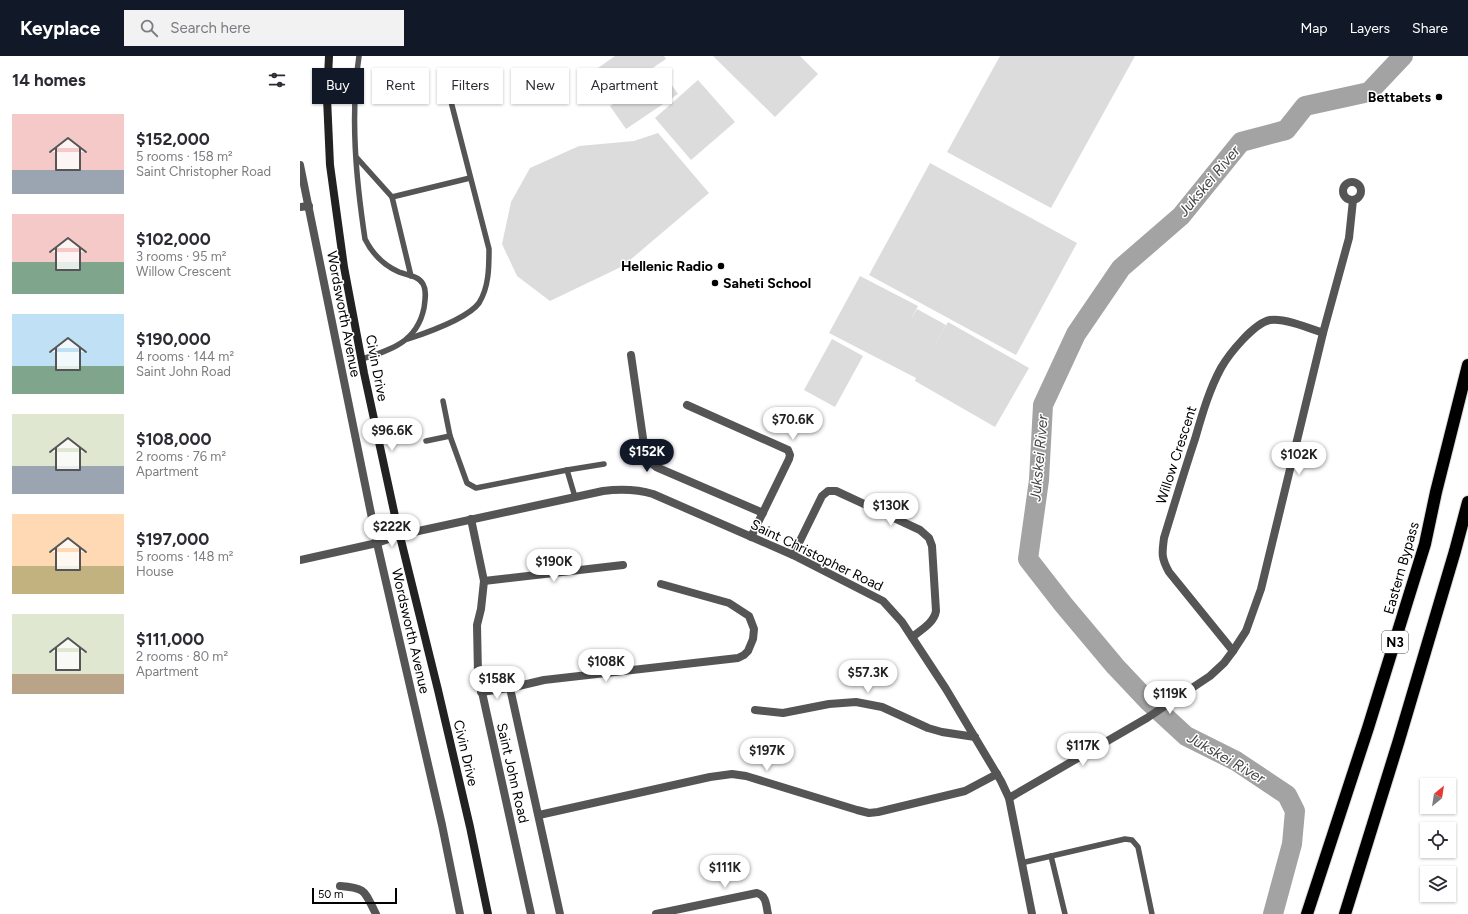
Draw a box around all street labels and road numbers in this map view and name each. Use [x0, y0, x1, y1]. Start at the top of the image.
street label: Wordsworth Avenue [323, 250, 364, 379]
street label: Civin Drive [362, 333, 391, 403]
street label: Willow Crescent [1153, 404, 1200, 507]
street label: Saint Christopher Road [748, 516, 886, 595]
street label: Eastern Bypass [1380, 520, 1423, 616]
street label: Wordsworth Avenue [388, 567, 433, 696]
road number: N3 [1382, 631, 1408, 653]
street label: Civin Drive [450, 718, 481, 788]
street label: Saint John Road [493, 721, 532, 825]

